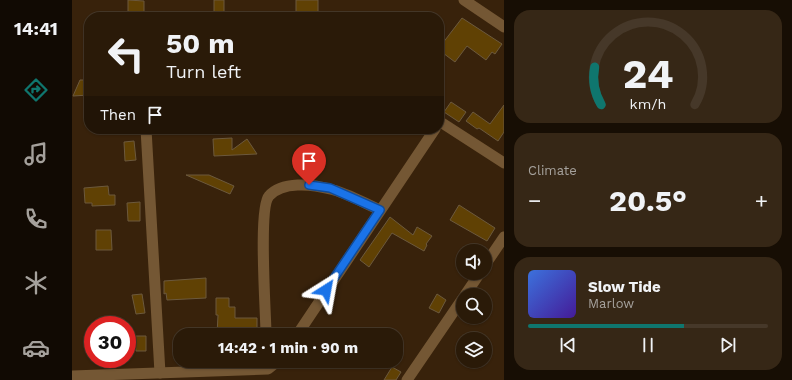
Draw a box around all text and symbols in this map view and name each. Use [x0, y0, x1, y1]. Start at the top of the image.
text: 14:41 [14, 18, 58, 39]
text: 50 m [166, 27, 235, 60]
icon: left [100, 28, 152, 80]
text: 24 [622, 48, 674, 97]
text: Turn left [166, 61, 241, 82]
icon: directions [22, 76, 50, 104]
text: km/h [630, 95, 666, 111]
icon: arrive [144, 104, 166, 126]
text: Then [100, 106, 136, 124]
icon: music [22, 140, 50, 168]
pin [292, 144, 326, 185]
icon: arrive [298, 150, 320, 172]
text: Climate [528, 163, 577, 178]
text: 20.5° [609, 183, 687, 218]
text: − [528, 188, 541, 213]
text: + [755, 188, 768, 213]
icon: phone [22, 205, 50, 233]
map controls [456, 244, 492, 368]
button: sound [456, 244, 492, 280]
icon: climate [22, 269, 50, 297]
position arrow [305, 269, 347, 311]
text: Slow Tide [588, 278, 661, 296]
button: search [456, 288, 492, 324]
text: Marlow [588, 296, 634, 311]
speed limit sign: 30 [84, 316, 136, 368]
button: layers [456, 332, 492, 368]
icon: car [22, 334, 50, 362]
icon: previous [557, 334, 579, 356]
icon: pause [637, 334, 659, 356]
icon: next [717, 334, 739, 356]
text: 14:42 · 1 min · 90 m [218, 339, 358, 357]

